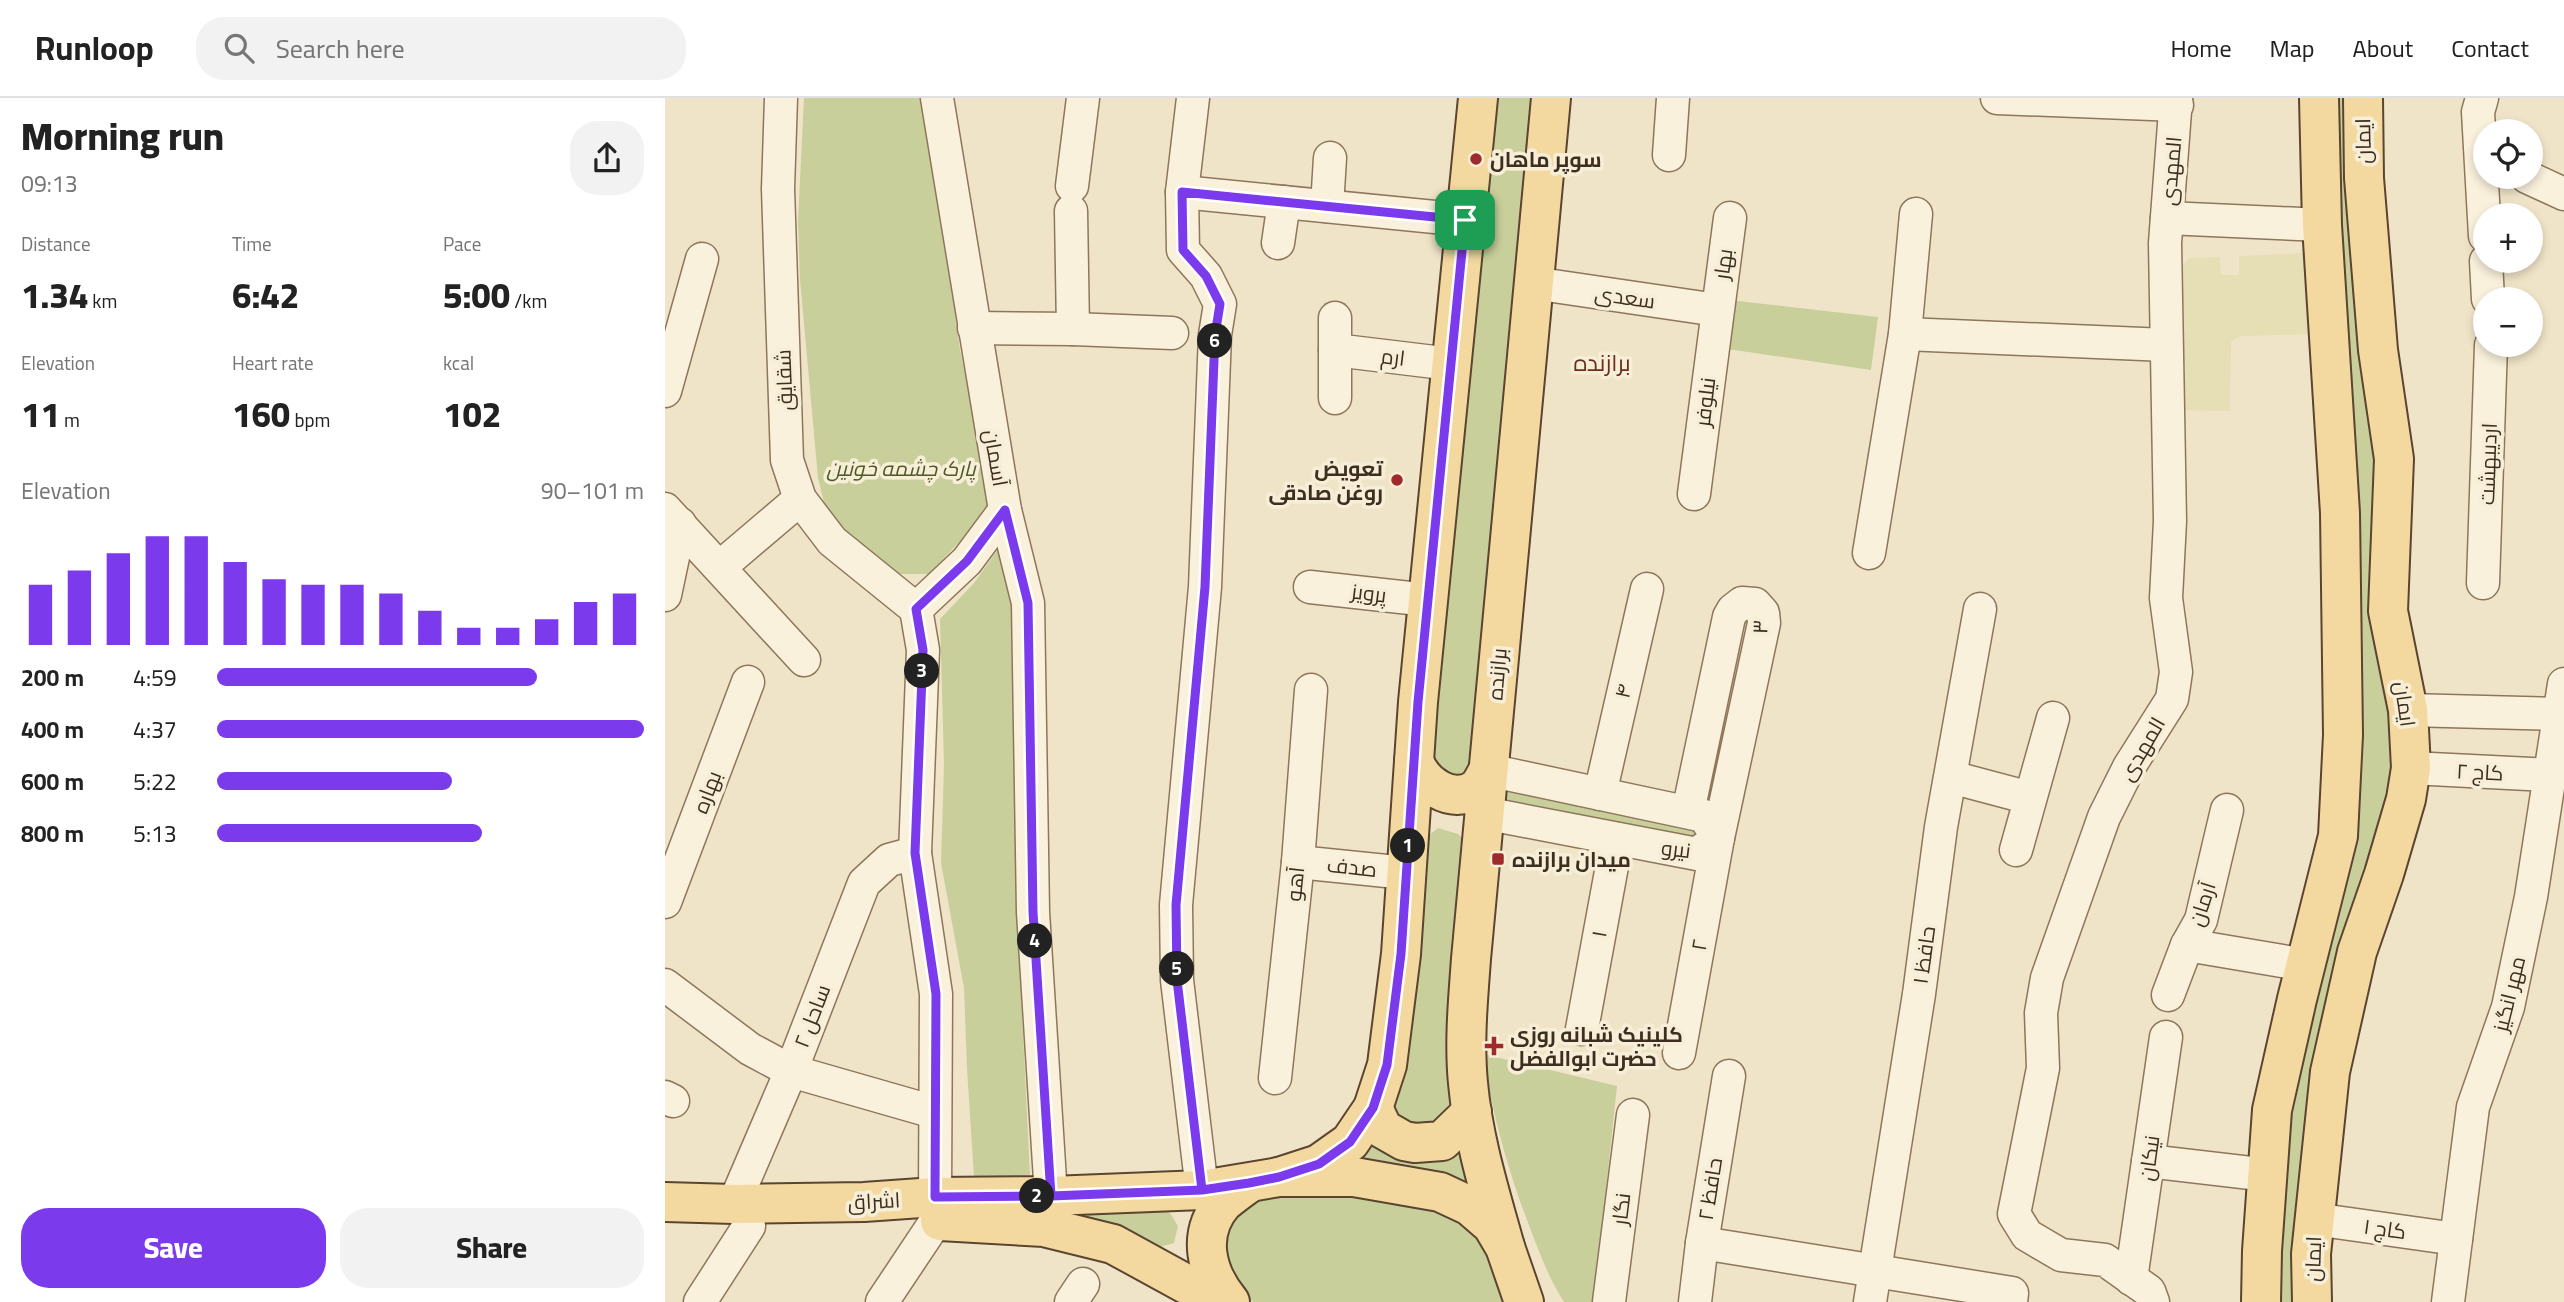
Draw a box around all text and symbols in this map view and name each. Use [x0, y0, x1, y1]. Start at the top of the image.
text: Runloop [35, 17, 154, 79]
search box [196, 17, 686, 80]
text: Search here [276, 24, 405, 73]
text: Home [2171, 26, 2232, 71]
text: Map [2270, 26, 2314, 71]
text: About [2352, 26, 2413, 71]
text: Contact [2451, 26, 2529, 71]
icon: search [220, 29, 258, 67]
text: Morning run [21, 100, 224, 172]
street label: ایمان [2343, 118, 2383, 164]
map controls [2473, 119, 2543, 357]
button: locate [2473, 119, 2543, 189]
button: share [570, 121, 644, 195]
street label: المهدی [2149, 135, 2193, 207]
place label: سوپر ماهان [1490, 140, 1602, 179]
marker: سوپر ماهان [1468, 151, 1484, 167]
text: 09:13 [21, 162, 78, 205]
pin [1435, 190, 1495, 250]
icon: arrive [1446, 201, 1484, 239]
button: + [2473, 203, 2543, 273]
text: Distance [21, 226, 90, 262]
text: Time [232, 226, 272, 262]
text: Pace [443, 226, 481, 262]
street label: بهار [1701, 246, 1744, 283]
text: 1.34 [21, 262, 88, 328]
text: 6:42 [232, 262, 299, 328]
text: 5:00 [443, 262, 510, 328]
street label: سعدی [1592, 273, 1658, 321]
text: km [88, 283, 117, 319]
text: /km [510, 283, 547, 319]
button: − [2473, 287, 2543, 357]
text: 6 [1209, 322, 1220, 358]
pin: 6 [1197, 324, 1233, 358]
street label: ارم [1379, 336, 1407, 378]
district label: برازنده [1573, 341, 1631, 384]
text: Elevation [21, 345, 95, 381]
text: Heart rate [232, 345, 314, 381]
text: kcal [443, 345, 474, 381]
street label: شقایق [763, 349, 805, 411]
street label: نیلوفر [1683, 375, 1727, 430]
text: 11 [21, 381, 60, 447]
text: 160 [232, 381, 290, 447]
text: 102 [443, 381, 501, 447]
text: m [60, 402, 80, 438]
text: bpm [290, 402, 330, 438]
street label: اردیبهشت [2467, 422, 2509, 506]
street label: آسمان [972, 426, 1020, 490]
park label: پارک چشمه خونین [826, 449, 977, 488]
place label: تعویض روغن صادقی [1268, 449, 1384, 512]
text: Elevation [21, 469, 111, 512]
text: 90–101 m [541, 469, 644, 512]
marker: تعویض روغن صادقی [1389, 472, 1405, 488]
street label: پرویز [1348, 571, 1389, 615]
street label: ۳ [1740, 619, 1780, 635]
street label: برازنده [1475, 646, 1519, 702]
text: 3 [916, 652, 927, 688]
pin: 3 [905, 654, 939, 688]
text: 200 m [21, 656, 84, 699]
text: 4:59 [133, 656, 177, 699]
street label: ایمان [2383, 679, 2427, 729]
street label: ۴ [1602, 680, 1644, 702]
text: 400 m [21, 708, 84, 751]
text: 4:37 [133, 708, 177, 751]
street label: المهدی [2108, 709, 2176, 789]
street label: کاج ۲ [2455, 751, 2505, 793]
text: 600 m [21, 760, 84, 803]
text: 5:22 [133, 760, 177, 803]
street label: بهاره [681, 765, 733, 819]
text: 800 m [21, 812, 84, 855]
text: 5:13 [133, 812, 177, 855]
text: 1 [1402, 827, 1413, 863]
pin: 1 [1391, 828, 1425, 864]
street label: نیرو [1659, 828, 1693, 870]
place label: میدان برازنده [1512, 840, 1631, 879]
street label: صدف [1325, 845, 1379, 889]
marker: میدان برازنده [1490, 851, 1506, 867]
street label: آهو [1274, 864, 1316, 903]
street label: آرمان [2177, 876, 2228, 931]
text: 4 [1029, 922, 1040, 958]
street label: حافظ ۱ [1901, 923, 1947, 987]
pin: 4 [1017, 924, 1053, 958]
street label: ۱ [1579, 927, 1619, 941]
street label: ۲ [1679, 936, 1719, 954]
text: 5 [1171, 950, 1182, 986]
pin: 5 [1159, 952, 1195, 986]
street label: مهر انگیز [2481, 952, 2537, 1037]
street label: ساحل ۲ [782, 978, 842, 1054]
place label: کلینیک شبانه روزی حضرت ابوالفضل [1510, 1015, 1683, 1078]
marker: کلینیک شبانه روزی حضرت ابوالفضل [1484, 1036, 1504, 1056]
street label: نیکان [2127, 1133, 2171, 1183]
street label: حافظ ۲ [1686, 1155, 1734, 1223]
text: 2 [1031, 1177, 1042, 1213]
pin: 2 [1019, 1178, 1055, 1214]
street label: اشراق [847, 1180, 901, 1222]
street label: نگار [1600, 1191, 1642, 1228]
street label: کاج ۱ [2361, 1207, 2409, 1251]
button: Save [21, 1208, 326, 1288]
button: Share [340, 1208, 644, 1288]
street label: ایمان [2293, 1236, 2333, 1282]

